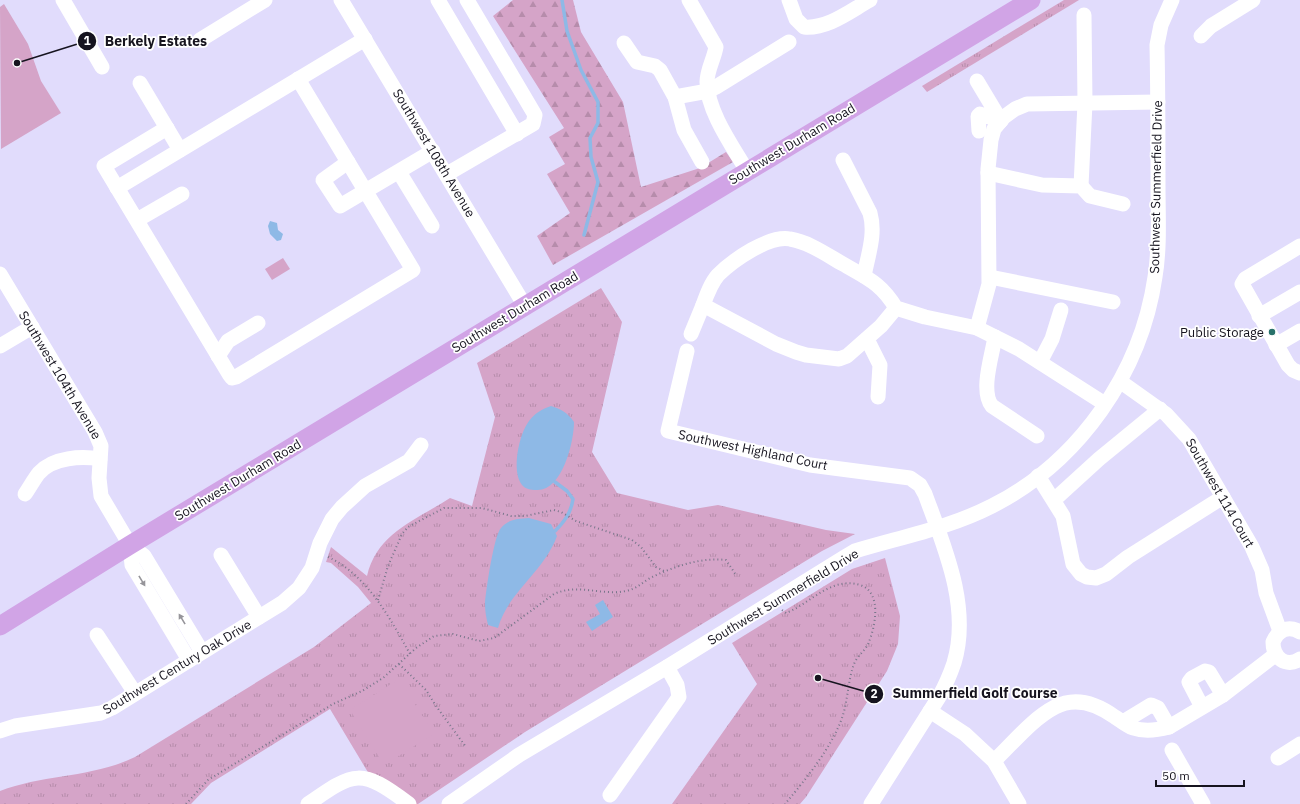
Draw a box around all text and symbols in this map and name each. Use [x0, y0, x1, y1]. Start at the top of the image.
callout: Berkely Estates [77, 28, 215, 54]
text: Berkely Estates [105, 32, 207, 50]
text: 1 [83, 33, 91, 48]
street label: Southwest 108th Avenue [389, 86, 479, 220]
street label: Southwest Durham Road [726, 99, 858, 189]
street label: Southwest Summerfield Drive [1146, 100, 1166, 274]
street label: Southwest Durham Road [449, 267, 581, 357]
street label: Southwest 104th Avenue [15, 308, 105, 442]
place label: Public Storage [1180, 324, 1264, 341]
marker: Public Storage [1267, 327, 1277, 337]
street label: Southwest Highland Court [677, 426, 829, 474]
street label: Southwest Durham Road [172, 435, 304, 525]
street label: Southwest 114 Court [1182, 435, 1258, 551]
street label: Southwest Summerfield Drive [704, 545, 862, 649]
one-way arrow [138, 575, 145, 587]
one-way arrow [178, 613, 185, 625]
street label: Southwest Century Oak Drive [100, 616, 254, 718]
callout: Summerfield Golf Course [864, 681, 1066, 707]
text: Summerfield Golf Course [892, 684, 1058, 702]
text: 2 [870, 686, 878, 701]
scale bar [1156, 762, 1244, 788]
text: 50 m [1162, 768, 1190, 783]

